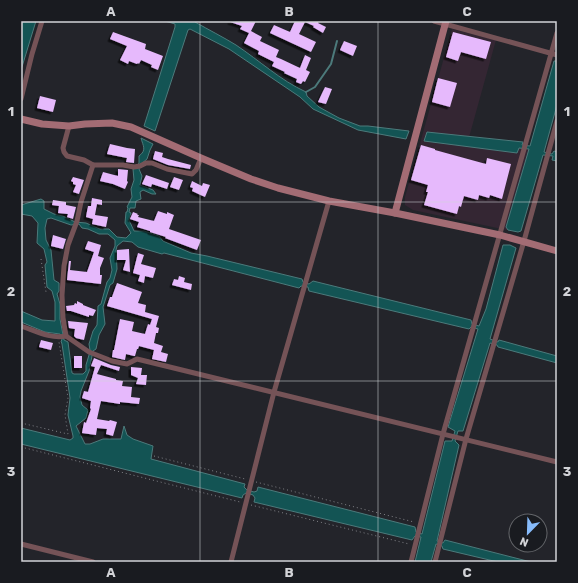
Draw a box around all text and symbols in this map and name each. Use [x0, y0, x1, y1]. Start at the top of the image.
text: A [106, 4, 116, 19]
text: B [284, 4, 294, 19]
text: C [462, 4, 472, 19]
text: 1 [8, 104, 14, 119]
text: 1 [564, 104, 570, 119]
text: 2 [7, 284, 15, 299]
text: 2 [563, 284, 571, 299]
text: 3 [7, 464, 16, 479]
text: 3 [563, 464, 572, 479]
north arrow [508, 513, 548, 553]
text: N [518, 534, 530, 549]
text: A [106, 565, 116, 580]
text: B [284, 565, 294, 580]
text: C [462, 565, 472, 580]

